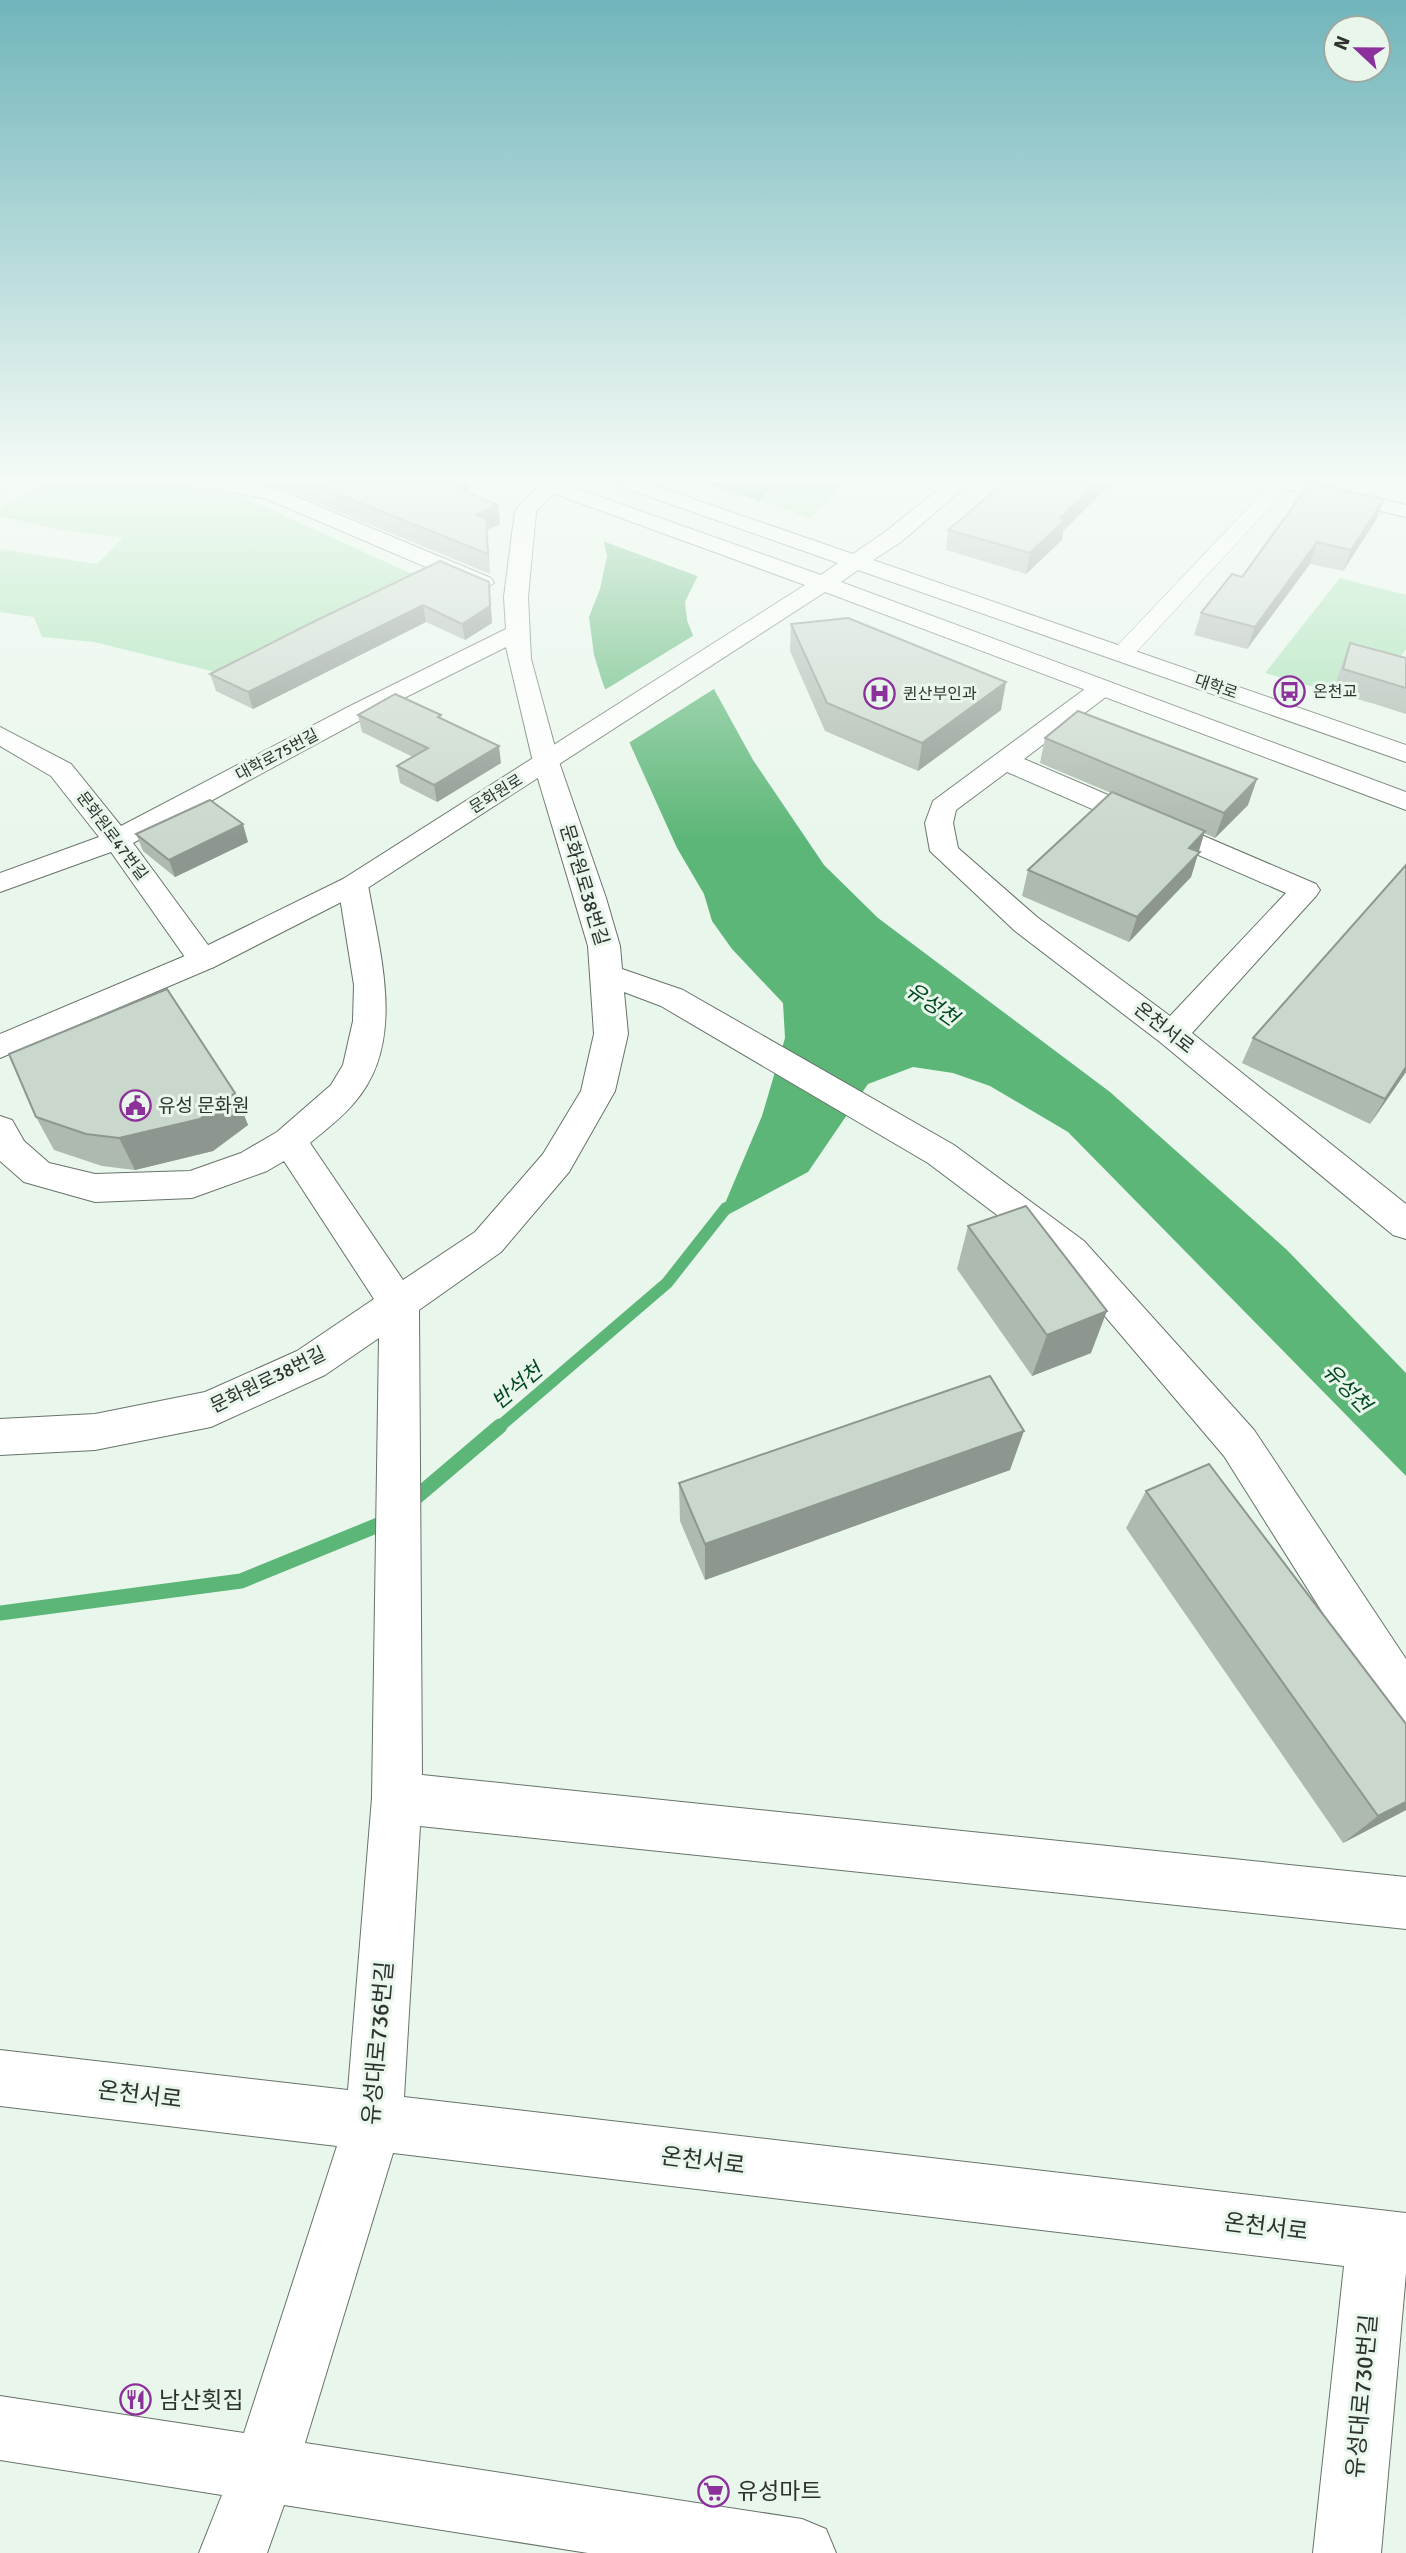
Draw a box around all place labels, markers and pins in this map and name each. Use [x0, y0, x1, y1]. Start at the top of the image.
bus stop icon: 온천교 [1273, 675, 1307, 709]
hospital icon: 퀸산부인과 [863, 677, 897, 711]
place label: 온천교 [1313, 682, 1357, 702]
place label: 퀸산부인과 [903, 684, 977, 704]
public building icon: 유성 문화원 [118, 1089, 152, 1123]
place label: 유성 문화원 [158, 1094, 250, 1118]
restaurant icon: 남산횟집 [119, 2383, 153, 2417]
place label: 남산횟집 [159, 2386, 244, 2415]
supermarket icon: 유성마트 [697, 2474, 731, 2508]
place label: 유성마트 [737, 2477, 822, 2506]

